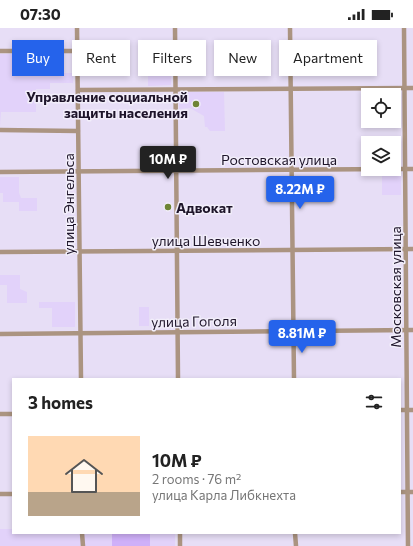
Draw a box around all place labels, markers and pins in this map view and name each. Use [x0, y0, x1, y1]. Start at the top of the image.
place label: Управление социальной защиты населения [26, 88, 188, 121]
marker: Управление социальной защиты населения [191, 99, 201, 109]
pin: 10M ₽ [140, 146, 196, 180]
pin: 8.22M ₽ [263, 176, 337, 210]
place label: Адвокат [176, 199, 233, 216]
marker: Адвокат [163, 202, 173, 212]
pin: 8.81M ₽ [265, 320, 339, 354]

